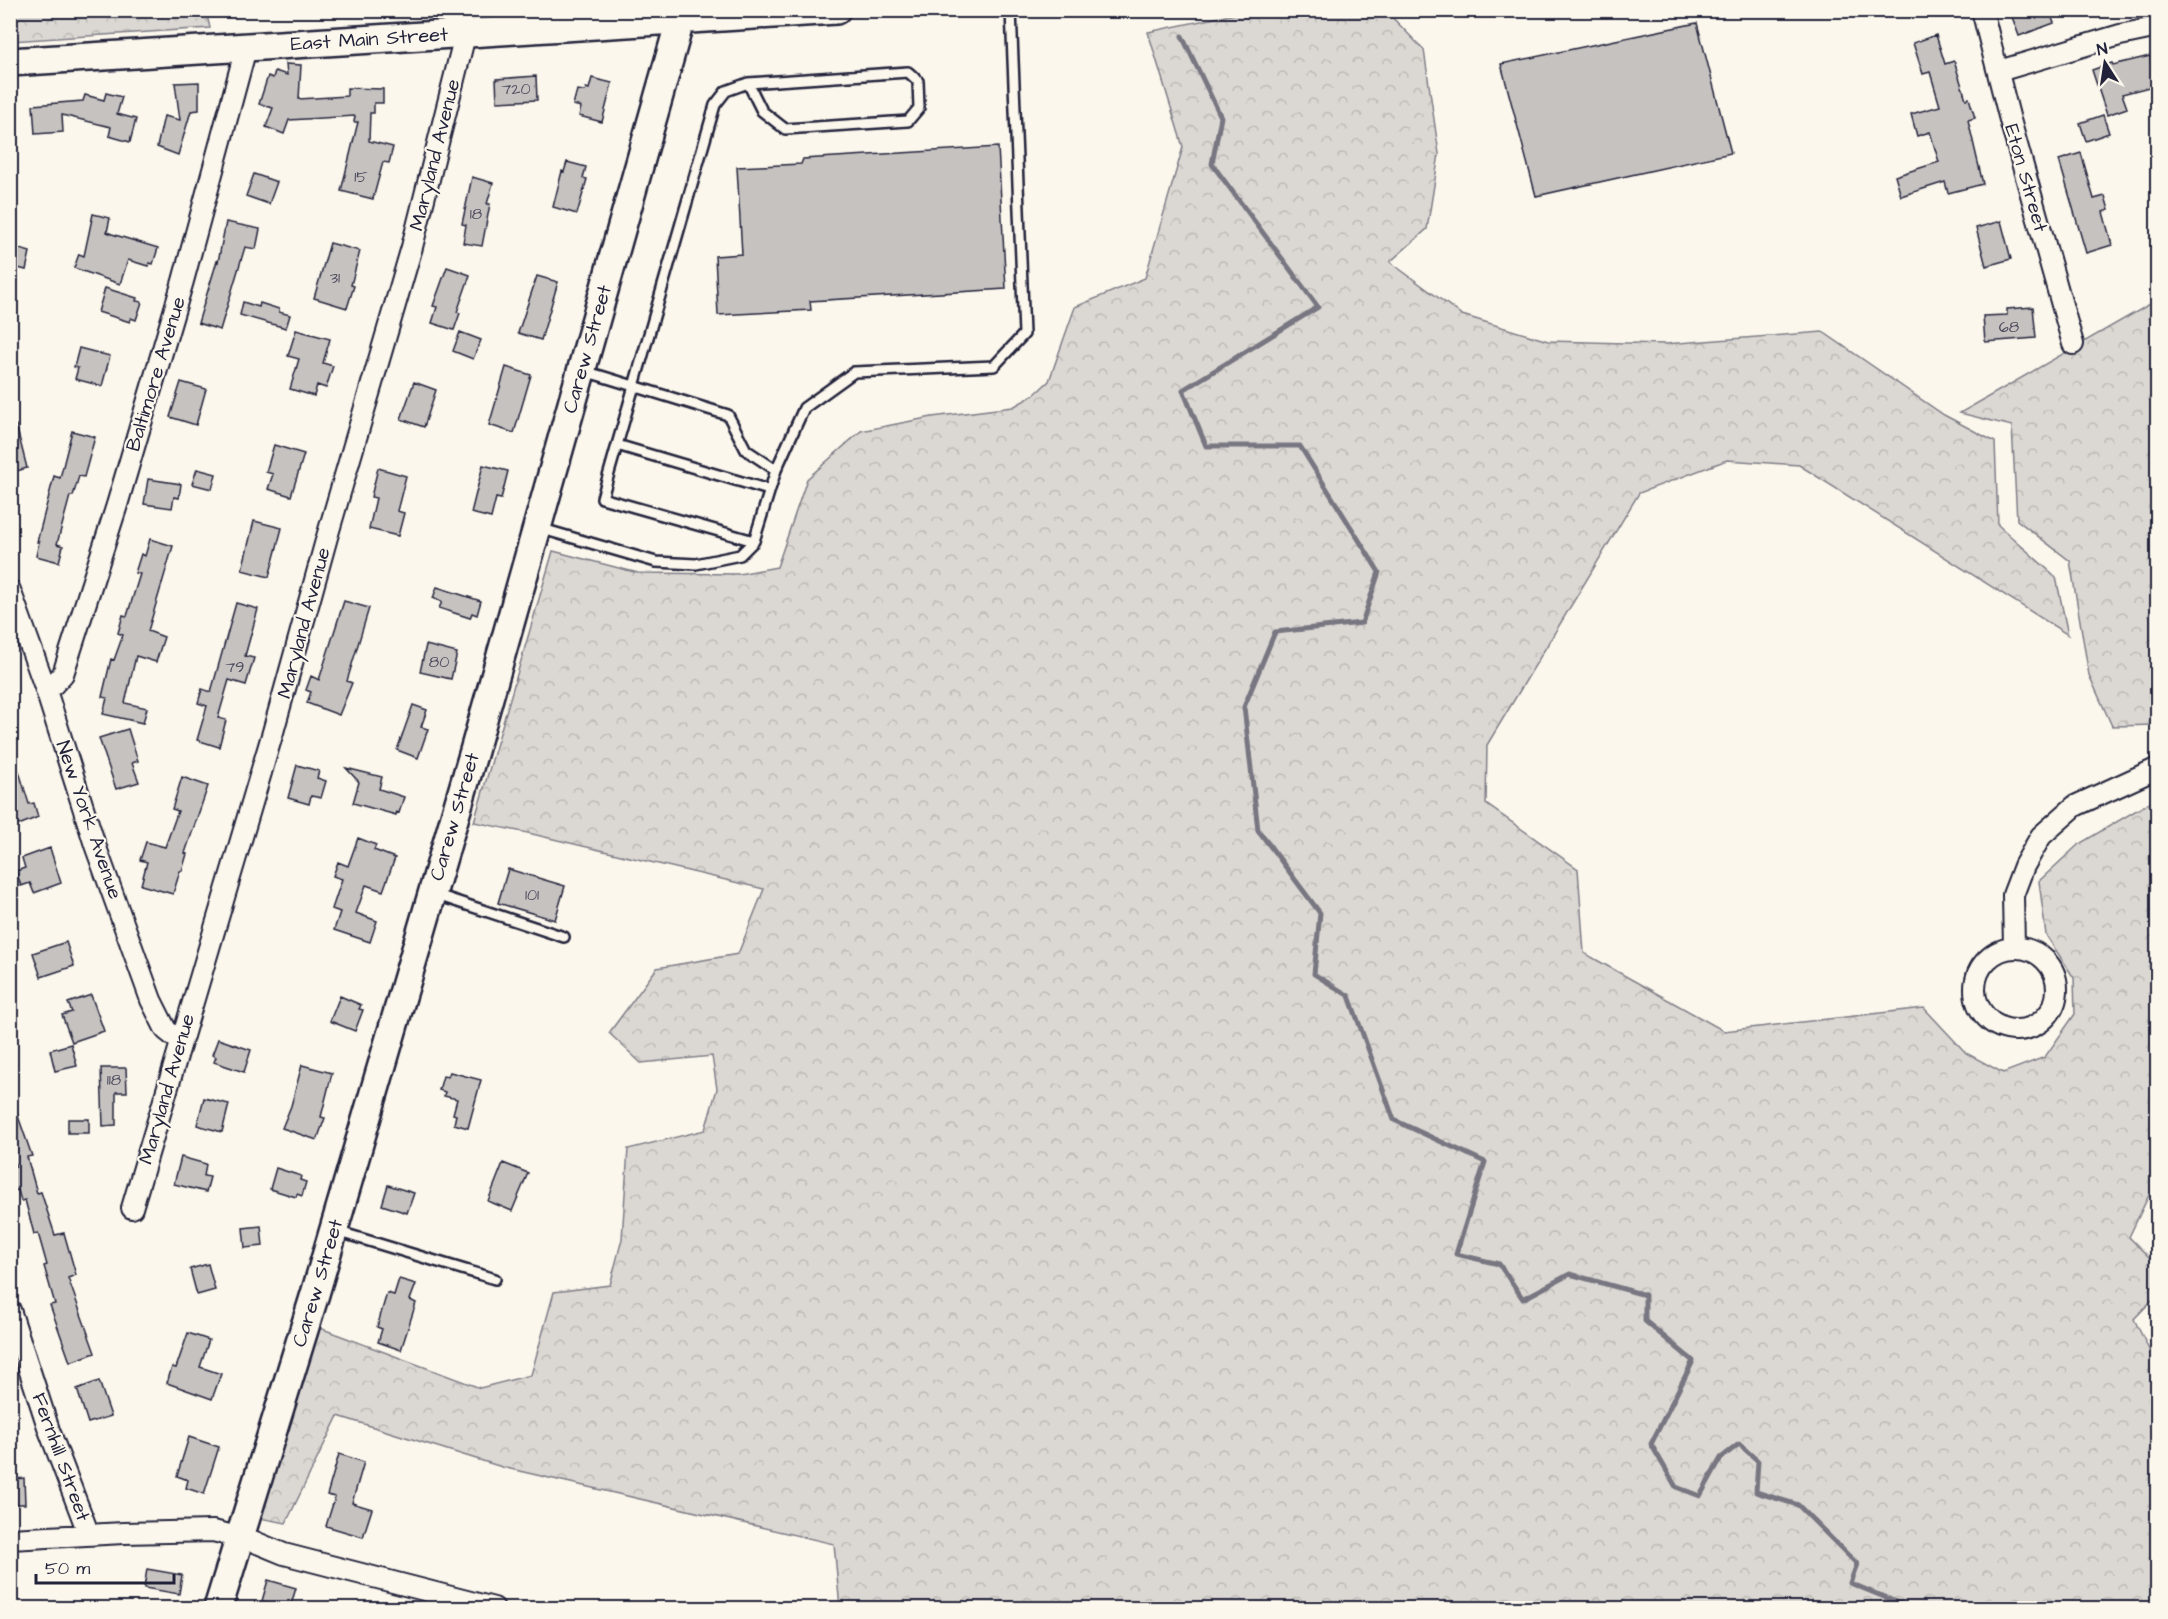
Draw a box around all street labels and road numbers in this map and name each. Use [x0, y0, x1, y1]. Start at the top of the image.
street label: East Main Street [290, 20, 449, 58]
street label: Maryland Avenue [403, 76, 468, 234]
street label: Eton Street [1997, 121, 2055, 235]
street label: Carew Street [556, 282, 619, 417]
street label: Baltimore Avenue [119, 293, 193, 455]
street label: Maryland Avenue [270, 544, 339, 702]
street label: New York Avenue [49, 737, 129, 903]
street label: Carew Street [423, 749, 487, 884]
street label: Maryland Avenue [132, 1010, 203, 1168]
street label: Carew Street [285, 1216, 350, 1350]
street label: Fernhill Street [25, 1389, 97, 1525]

